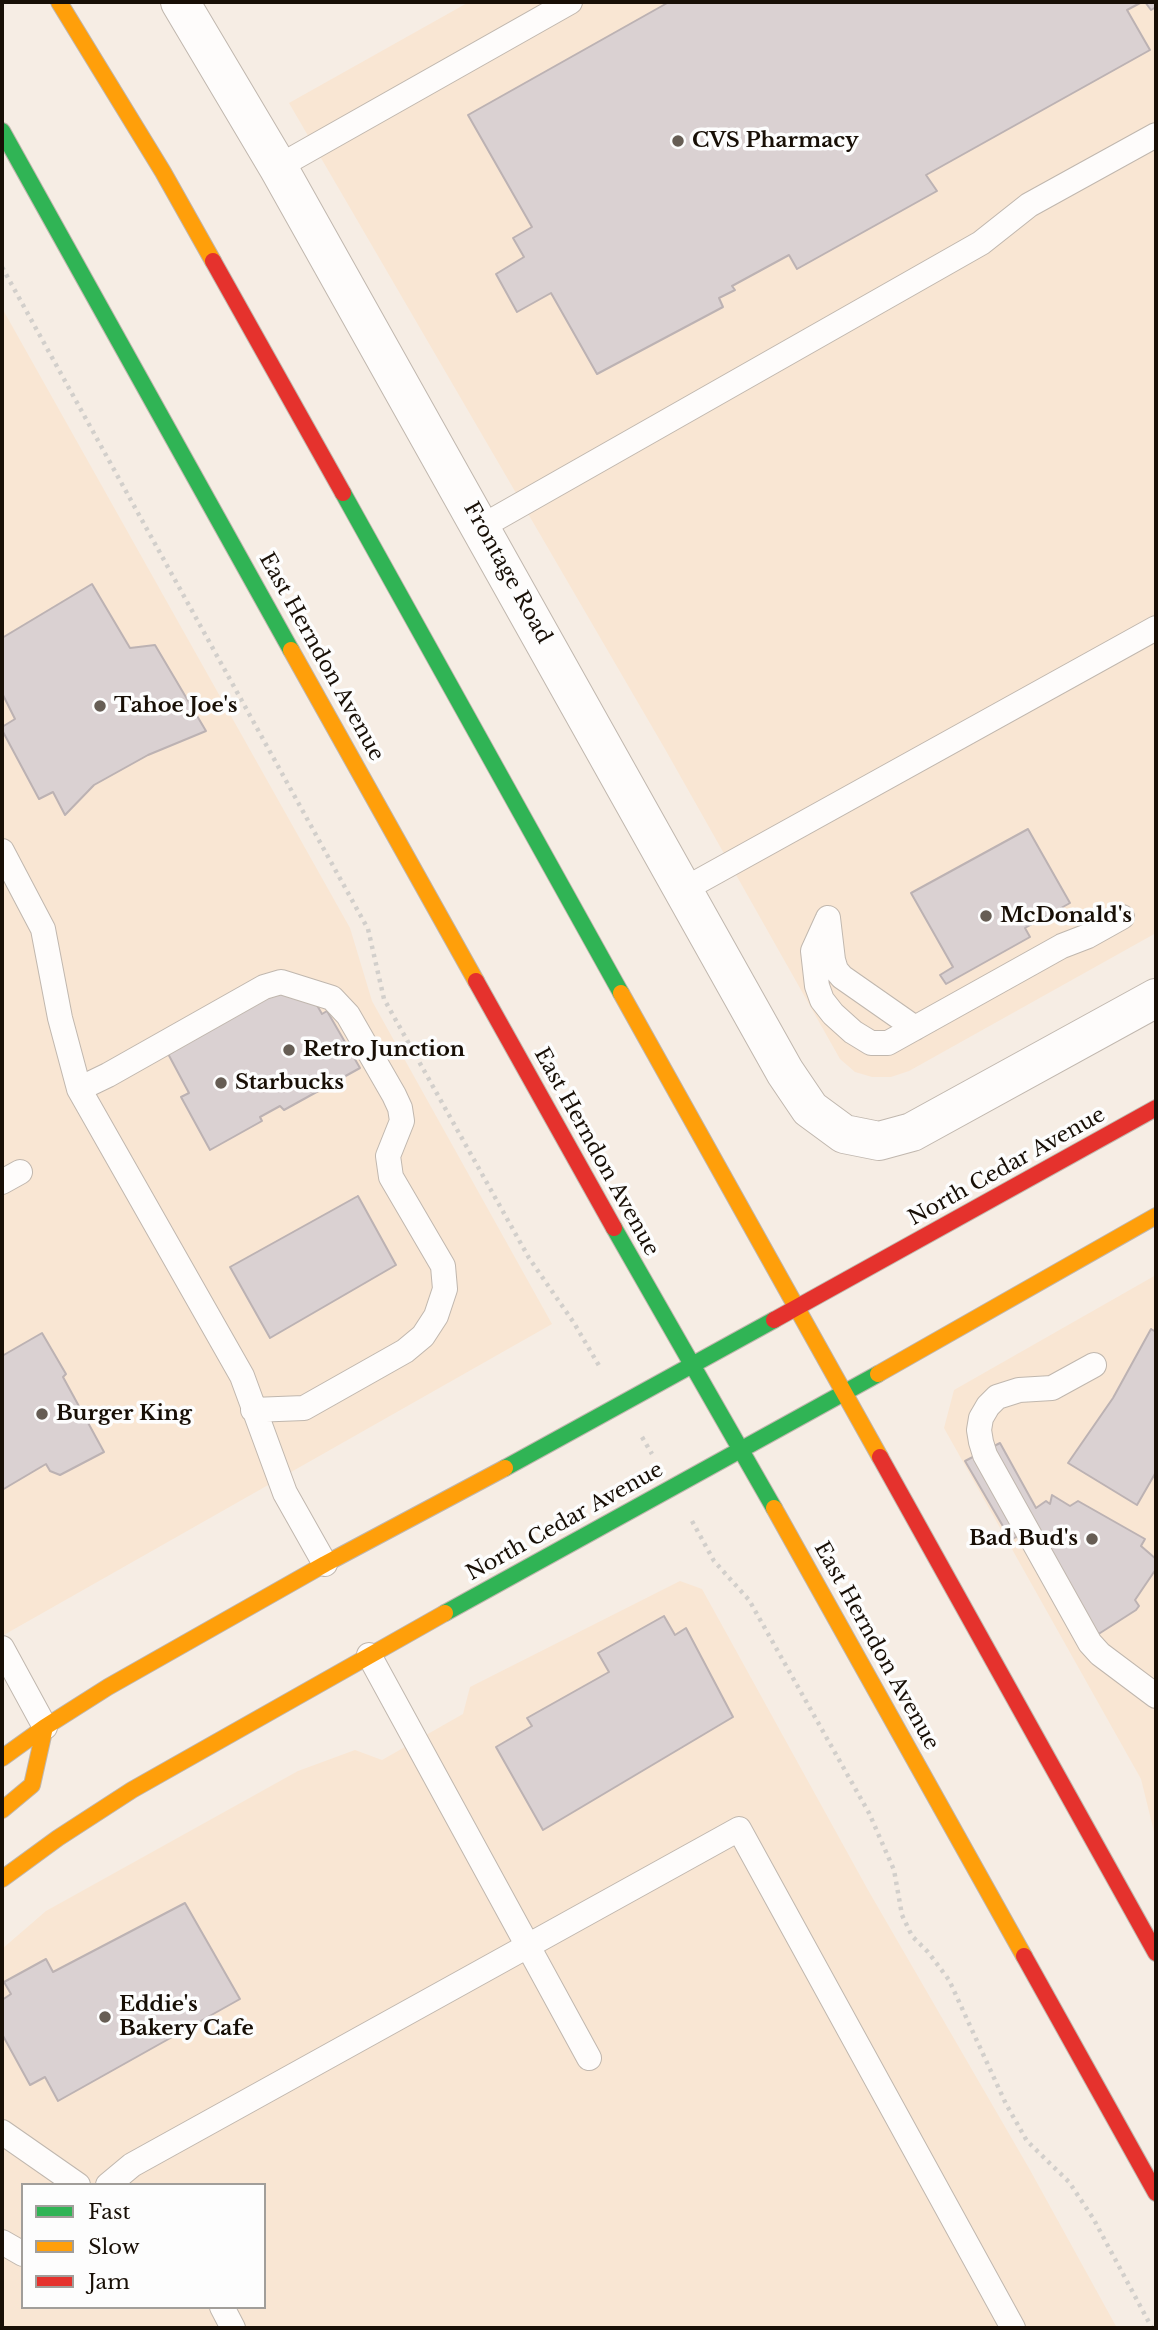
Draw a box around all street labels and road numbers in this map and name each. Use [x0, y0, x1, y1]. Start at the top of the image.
street label: Frontage Road [458, 498, 556, 648]
street label: East Herndon Avenue [253, 548, 389, 766]
street label: East Herndon Avenue [528, 1043, 664, 1261]
street label: North Cedar Avenue [904, 1102, 1110, 1232]
street label: North Cedar Avenue [462, 1457, 668, 1587]
street label: East Herndon Avenue [808, 1537, 944, 1755]

